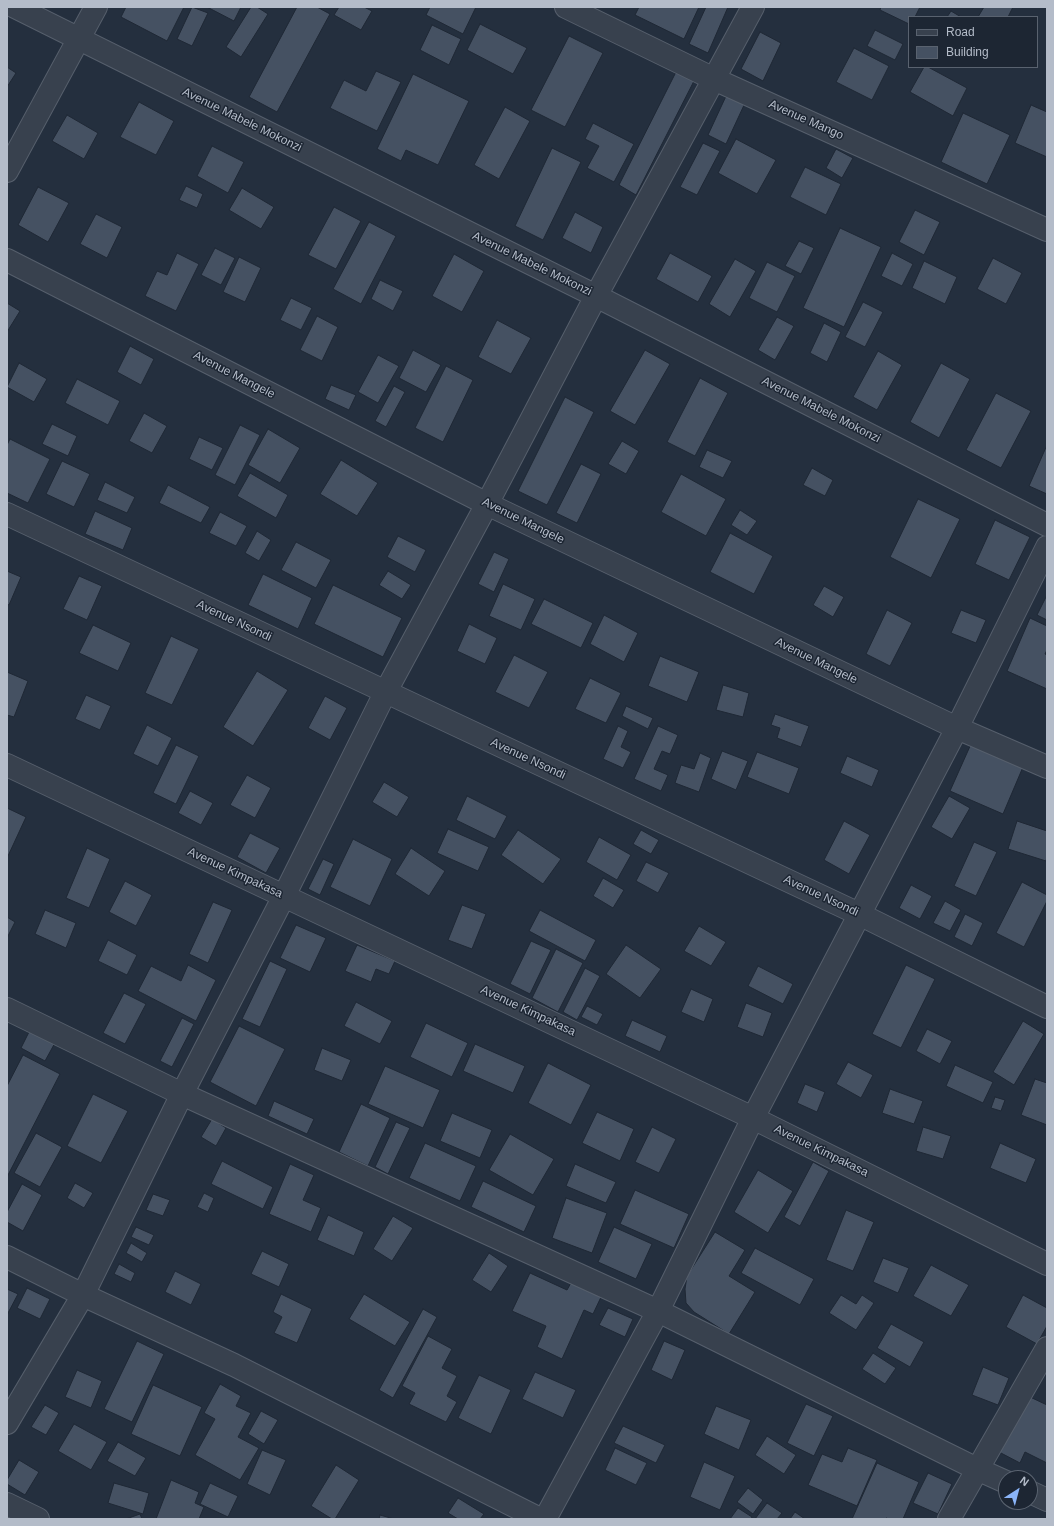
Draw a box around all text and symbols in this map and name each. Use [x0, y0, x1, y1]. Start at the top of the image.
legend [908, 16, 1038, 68]
text: Road [946, 25, 975, 39]
text: Building [946, 45, 989, 59]
street label: Avenue Mabele Mokonzi [180, 85, 304, 155]
street label: Avenue Mango [766, 97, 846, 143]
street label: Avenue Mabele Mokonzi [470, 229, 594, 299]
street label: Avenue Mangele [191, 348, 277, 402]
street label: Avenue Mabele Mokonzi [759, 374, 883, 446]
street label: Avenue Mangele [479, 495, 567, 547]
street label: Avenue Nsondi [194, 597, 274, 645]
street label: Avenue Mangele [772, 635, 860, 687]
street label: Avenue Nsondi [488, 735, 568, 783]
street label: Avenue Kimpakasa [185, 845, 285, 901]
street label: Avenue Nsondi [781, 872, 861, 920]
street label: Avenue Kimpakasa [478, 983, 578, 1039]
street label: Avenue Kimpakasa [771, 1122, 871, 1180]
north arrow [998, 1470, 1038, 1510]
text: N [1018, 1474, 1031, 1488]

